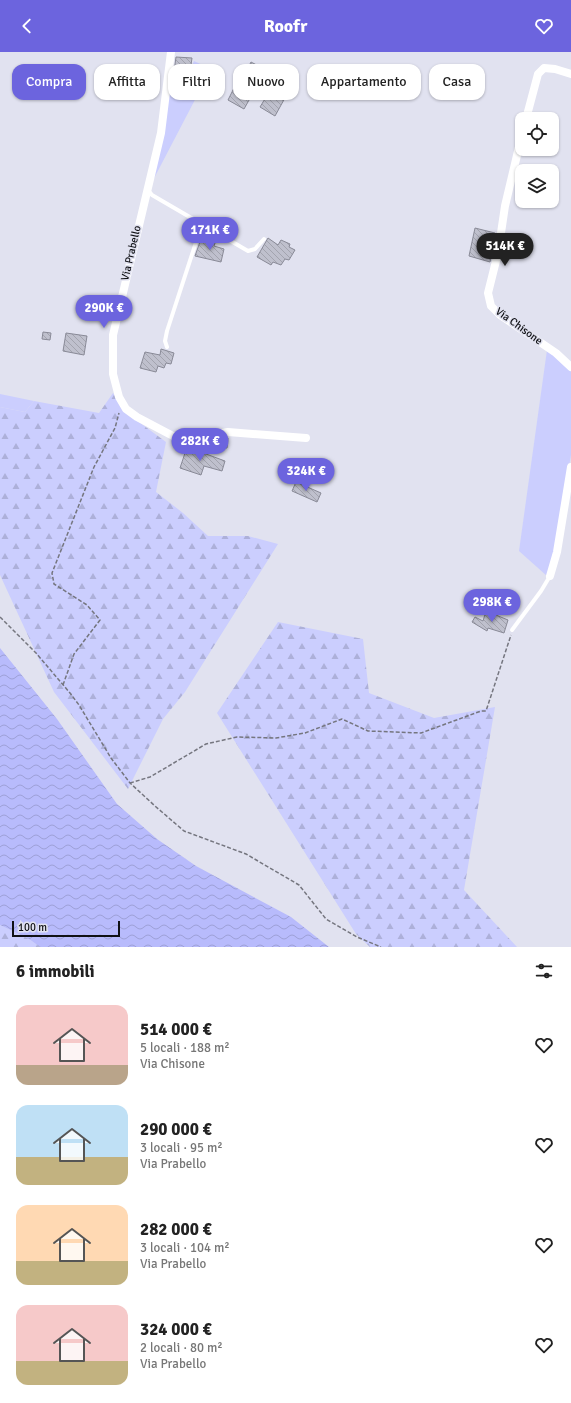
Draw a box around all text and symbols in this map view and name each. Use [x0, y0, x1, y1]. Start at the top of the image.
icon: back [16, 15, 38, 37]
text: Roofr [264, 15, 307, 37]
icon: heart [533, 15, 555, 37]
chip: Compra [12, 64, 86, 100]
chip: Affitta [94, 64, 160, 100]
chip: Filtri [168, 64, 225, 100]
chip: Nuovo [233, 64, 299, 100]
chip: Appartamento [307, 64, 421, 100]
chip: Casa [429, 64, 485, 100]
map controls [515, 112, 559, 208]
button: locate [515, 112, 559, 156]
button: layers [515, 164, 559, 208]
pin: 171K € [177, 217, 243, 251]
text: 171K € [190, 222, 230, 238]
street label: Via Prabello [118, 224, 144, 282]
pin: 514K € [472, 233, 538, 267]
text: 514K € [485, 238, 525, 254]
pin: 290K € [71, 295, 137, 329]
text: 290K € [84, 300, 124, 316]
street label: Via Chisone [493, 305, 545, 347]
pin: 282K € [167, 428, 233, 462]
text: 282K € [180, 433, 220, 449]
pin: 324K € [273, 458, 339, 492]
text: 324K € [286, 463, 326, 479]
pin: 298K € [459, 589, 525, 623]
text: 298K € [472, 594, 512, 610]
scale bar [12, 919, 120, 938]
text: 100 m [18, 921, 47, 934]
icon: filters [533, 960, 555, 982]
text: 6 immobili [16, 961, 95, 982]
text: 514 000 € [140, 1019, 212, 1040]
icon: home [48, 1021, 96, 1069]
icon: heart [533, 1034, 555, 1056]
text: 5 locali · 188 m² [140, 1040, 230, 1056]
text: Via Chisone [140, 1056, 205, 1072]
text: 290 000 € [140, 1119, 212, 1140]
icon: home [48, 1121, 96, 1169]
icon: heart [533, 1134, 555, 1156]
text: 3 locali · 95 m² [140, 1140, 223, 1156]
text: Via Prabello [140, 1156, 206, 1172]
text: 282 000 € [140, 1219, 212, 1240]
icon: home [48, 1221, 96, 1269]
icon: heart [533, 1234, 555, 1256]
text: 3 locali · 104 m² [140, 1240, 230, 1256]
text: Via Prabello [140, 1256, 206, 1272]
text: 324 000 € [140, 1319, 212, 1340]
icon: home [48, 1321, 96, 1369]
icon: heart [533, 1334, 555, 1356]
text: 2 locali · 80 m² [140, 1340, 223, 1356]
text: Via Prabello [140, 1356, 206, 1372]

